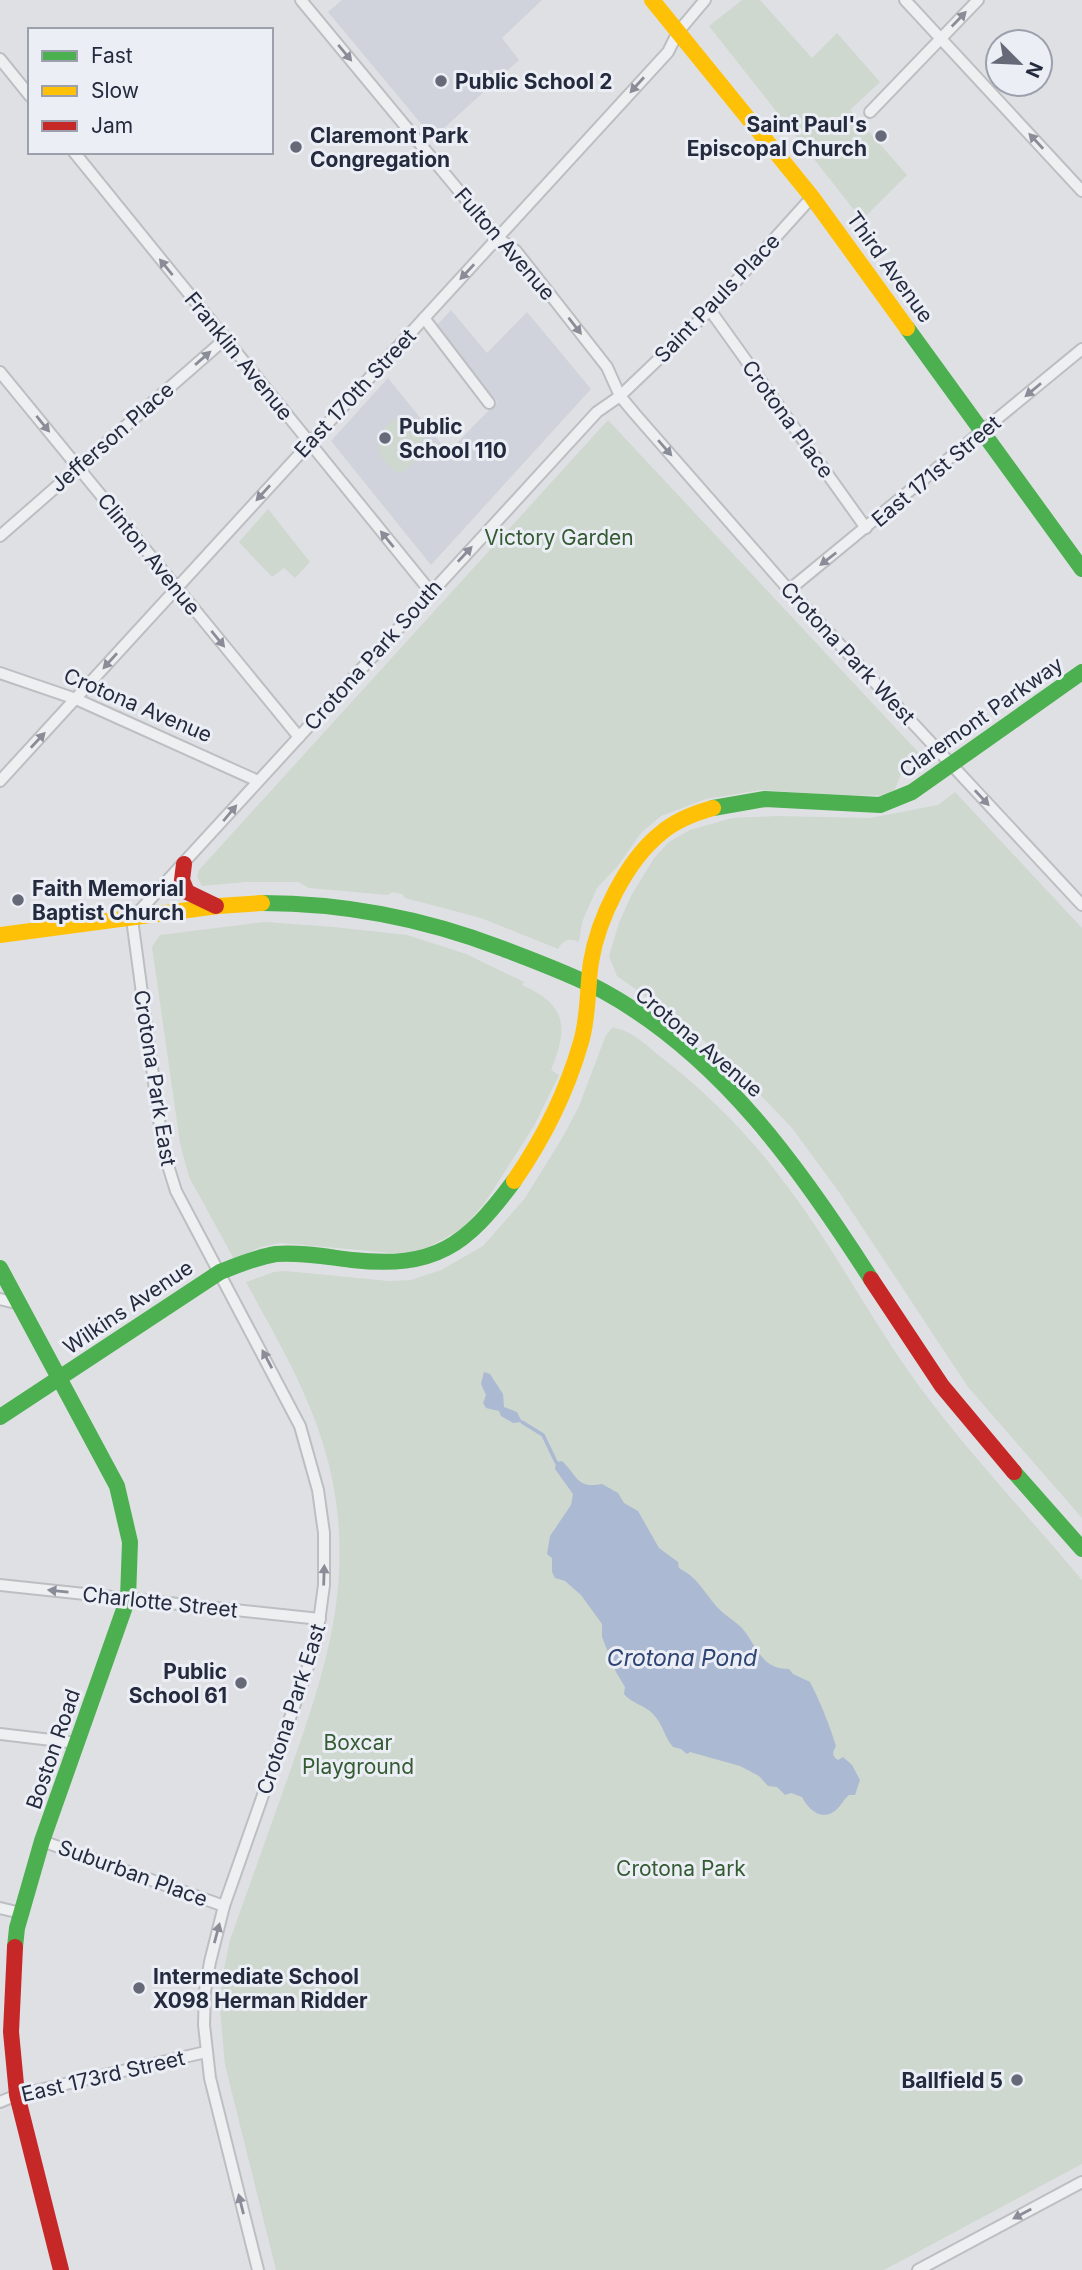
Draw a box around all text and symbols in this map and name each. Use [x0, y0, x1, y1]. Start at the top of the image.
one-way arrow [951, 11, 967, 28]
legend [28, 28, 273, 154]
north arrow [984, 28, 1054, 98]
text: Fast [91, 43, 133, 68]
one-way arrow [337, 43, 352, 61]
text: N [1021, 58, 1048, 81]
place label: Public School 2 [455, 69, 612, 94]
marker: Public School 2 [433, 73, 449, 89]
one-way arrow [630, 77, 645, 94]
text: Slow [91, 78, 139, 103]
place label: Saint Paul's Episcopal Church [687, 112, 867, 161]
text: Jam [91, 113, 133, 138]
place label: Claremont Park Congregation [310, 123, 469, 172]
marker: Saint Paul's Episcopal Church [873, 128, 889, 144]
one-way arrow [1028, 133, 1044, 150]
marker: Claremont Park Congregation [288, 139, 304, 155]
street label: Fulton Avenue [449, 183, 561, 305]
street label: Third Avenue [841, 207, 939, 327]
street label: Saint Pauls Place [649, 228, 785, 368]
one-way arrow [159, 258, 174, 276]
one-way arrow [459, 263, 475, 281]
street label: Franklin Avenue [180, 287, 298, 425]
one-way arrow [567, 317, 581, 335]
street label: East 170th Street [289, 324, 421, 462]
one-way arrow [195, 351, 212, 366]
street label: Crotona Place [737, 355, 839, 483]
street label: Jefferson Place [45, 377, 179, 497]
one-way arrow [1024, 382, 1041, 397]
street label: East 171st Street [867, 410, 1006, 532]
place label: Public School 110 [399, 414, 507, 463]
one-way arrow [36, 415, 51, 433]
marker: Public School 110 [377, 430, 393, 446]
one-way arrow [657, 439, 673, 457]
one-way arrow [255, 484, 271, 502]
street label: Clinton Avenue [92, 488, 206, 620]
park label: Victory Garden [484, 525, 634, 550]
one-way arrow [380, 530, 395, 547]
one-way arrow [457, 545, 473, 563]
one-way arrow [819, 552, 837, 567]
street label: Crotona Park South [299, 575, 447, 735]
street label: Crotona Park West [776, 577, 921, 729]
one-way arrow [210, 630, 225, 647]
street label: Claremont Parkway [895, 651, 1068, 783]
one-way arrow [102, 652, 118, 670]
street label: Crotona Avenue [60, 663, 216, 747]
one-way arrow [29, 732, 45, 749]
one-way arrow [974, 789, 990, 806]
one-way arrow [222, 805, 237, 822]
place label: Faith Memorial Baptist Church [32, 876, 184, 925]
marker: Faith Memorial Baptist Church [10, 892, 26, 908]
street label: Crotona Avenue [630, 981, 768, 1103]
street label: Crotona Park East [129, 988, 181, 1168]
street label: Wilkins Avenue [59, 1255, 197, 1359]
one-way arrow [261, 1349, 272, 1369]
one-way arrow [318, 1564, 329, 1586]
street label: Charlotte Street [81, 1581, 239, 1623]
one-way arrow [46, 1585, 68, 1596]
street label: Crotona Park East [252, 1620, 330, 1798]
water label: Crotona Pond [607, 1644, 758, 1672]
place label: Public School 61 [129, 1659, 227, 1708]
marker: Public School 61 [233, 1675, 249, 1691]
street label: Boston Road [21, 1686, 85, 1812]
park label: Boxcar Playground [302, 1730, 414, 1779]
street label: Suburban Place [55, 1834, 211, 1912]
park label: Crotona Park [616, 1856, 746, 1881]
one-way arrow [212, 1922, 223, 1944]
place label: Intermediate School X098 Herman Ridder [153, 1964, 368, 2013]
marker: Intermediate School X098 Herman Ridder [131, 1980, 147, 1996]
street label: East 173rd Street [19, 2045, 187, 2107]
place label: Ballfield 5 [901, 2068, 1003, 2093]
marker: Ballfield 5 [1009, 2072, 1025, 2088]
one-way arrow [235, 2193, 246, 2215]
one-way arrow [1012, 2208, 1032, 2220]

